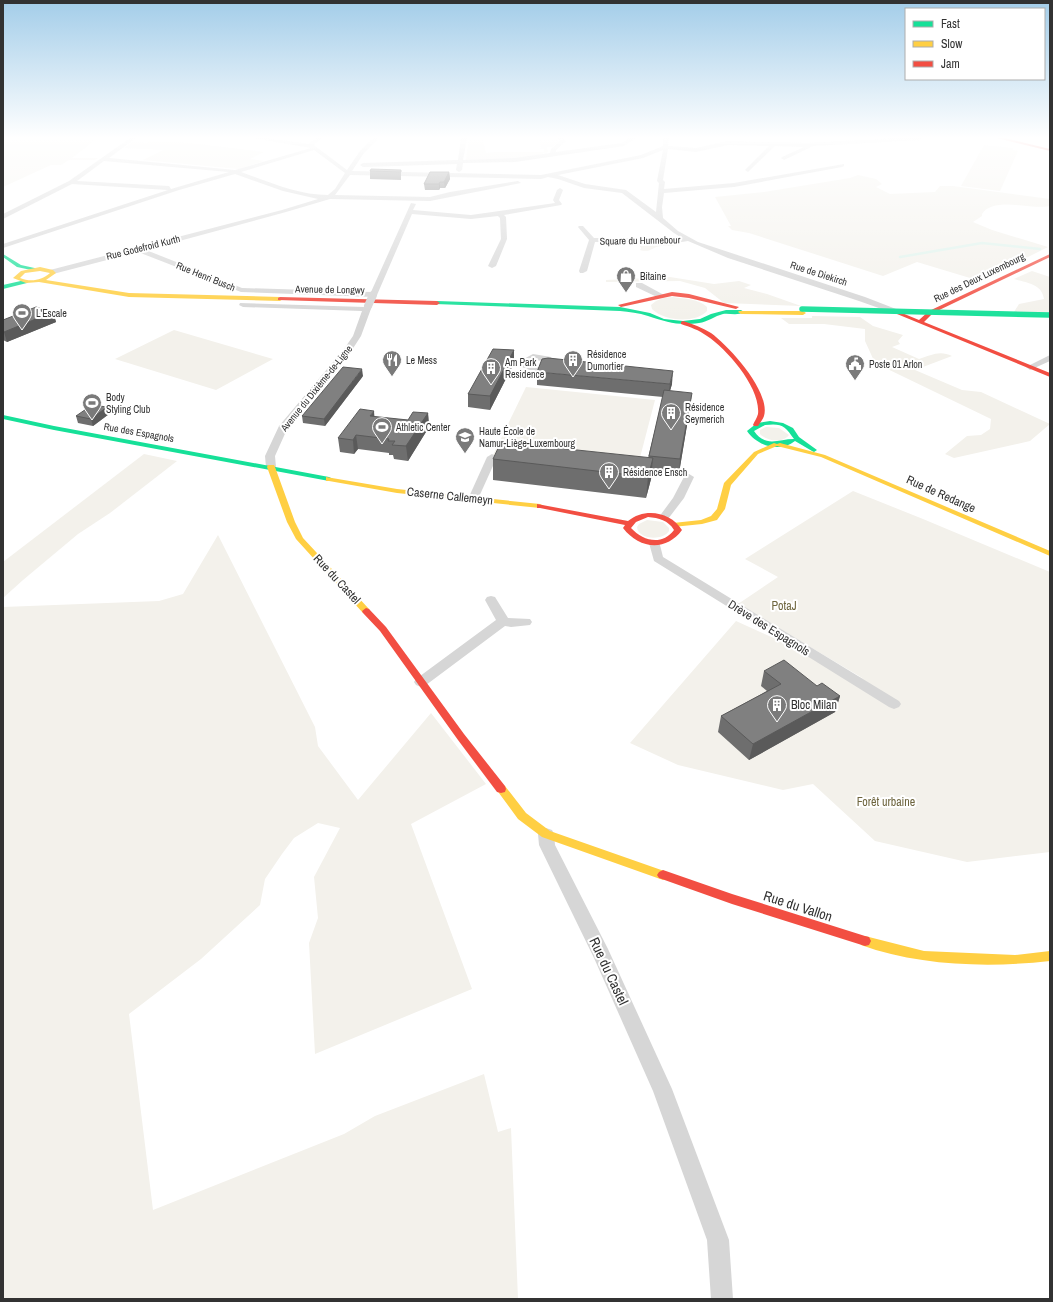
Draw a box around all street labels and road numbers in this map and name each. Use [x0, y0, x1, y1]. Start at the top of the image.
street label: Rue Godefroid Kurth [105, 232, 181, 263]
street label: Square du Hunnebour [600, 233, 681, 248]
street label: Rue des Deux Luxembourg [932, 250, 1027, 305]
street label: Rue de Diekirch [789, 258, 849, 289]
street label: Rue Henri Busch [174, 259, 237, 294]
street label: Avenue de Longwy [294, 282, 366, 297]
street label: Avenue du Dixième-de-Ligne [277, 342, 355, 435]
street label: Rue des Espagnols [103, 420, 175, 445]
street label: Rue de Redange [904, 472, 978, 516]
street label: Caserne Callemeyn [406, 484, 494, 508]
street label: Rue du Castel [310, 551, 364, 607]
street label: Drève des Espagnols [725, 596, 813, 660]
street label: Rue du Vallon [761, 886, 835, 926]
street label: Rue du Castel [585, 934, 633, 1008]

